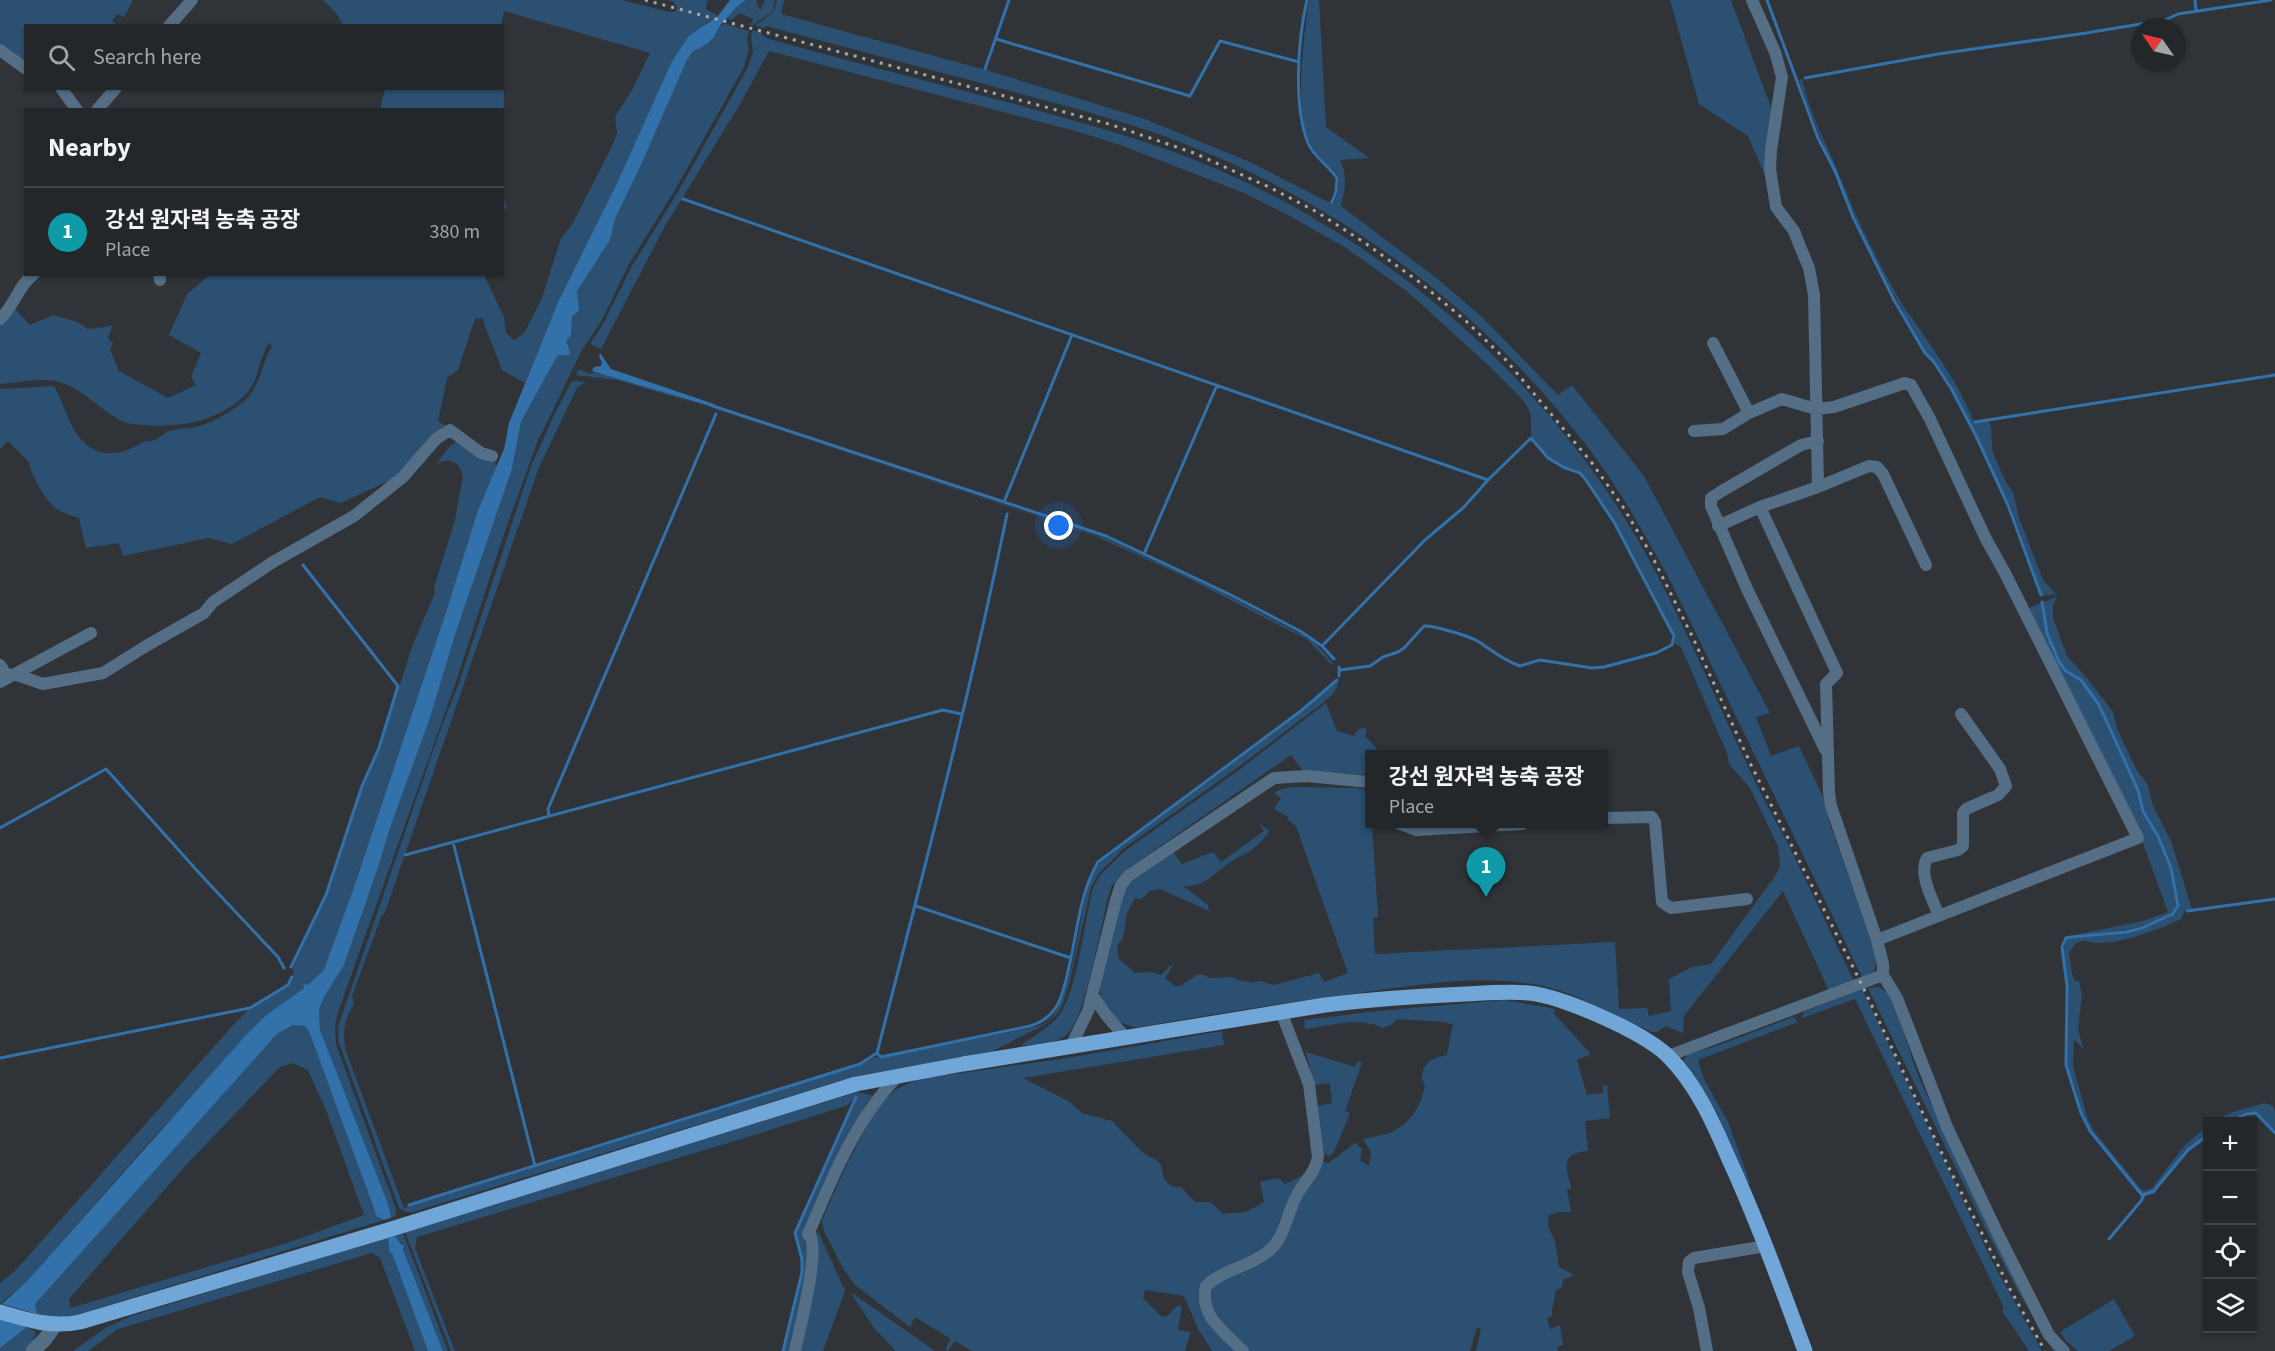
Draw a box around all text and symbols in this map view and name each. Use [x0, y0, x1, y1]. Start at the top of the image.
north arrow [2131, 18, 2185, 72]
search box [24, 24, 504, 90]
icon: search [45, 41, 78, 74]
text: Search here [93, 41, 201, 73]
text: Nearby [48, 129, 131, 166]
text: 강선 원자력 농축 공장 [105, 204, 300, 236]
text: 1 [62, 218, 73, 246]
text: 380 m [430, 218, 480, 246]
text: Place [105, 236, 150, 264]
your location [1044, 511, 1073, 540]
popup [1365, 750, 1608, 828]
text: 강선 원자력 농축 공장 [1389, 761, 1584, 793]
text: Place [1389, 793, 1434, 821]
pin: 1 [1466, 848, 1506, 897]
map controls [2203, 1117, 2257, 1333]
button: + [2203, 1117, 2257, 1171]
button: − [2203, 1171, 2257, 1225]
button: locate [2203, 1225, 2257, 1279]
button: layers [2203, 1279, 2257, 1333]

